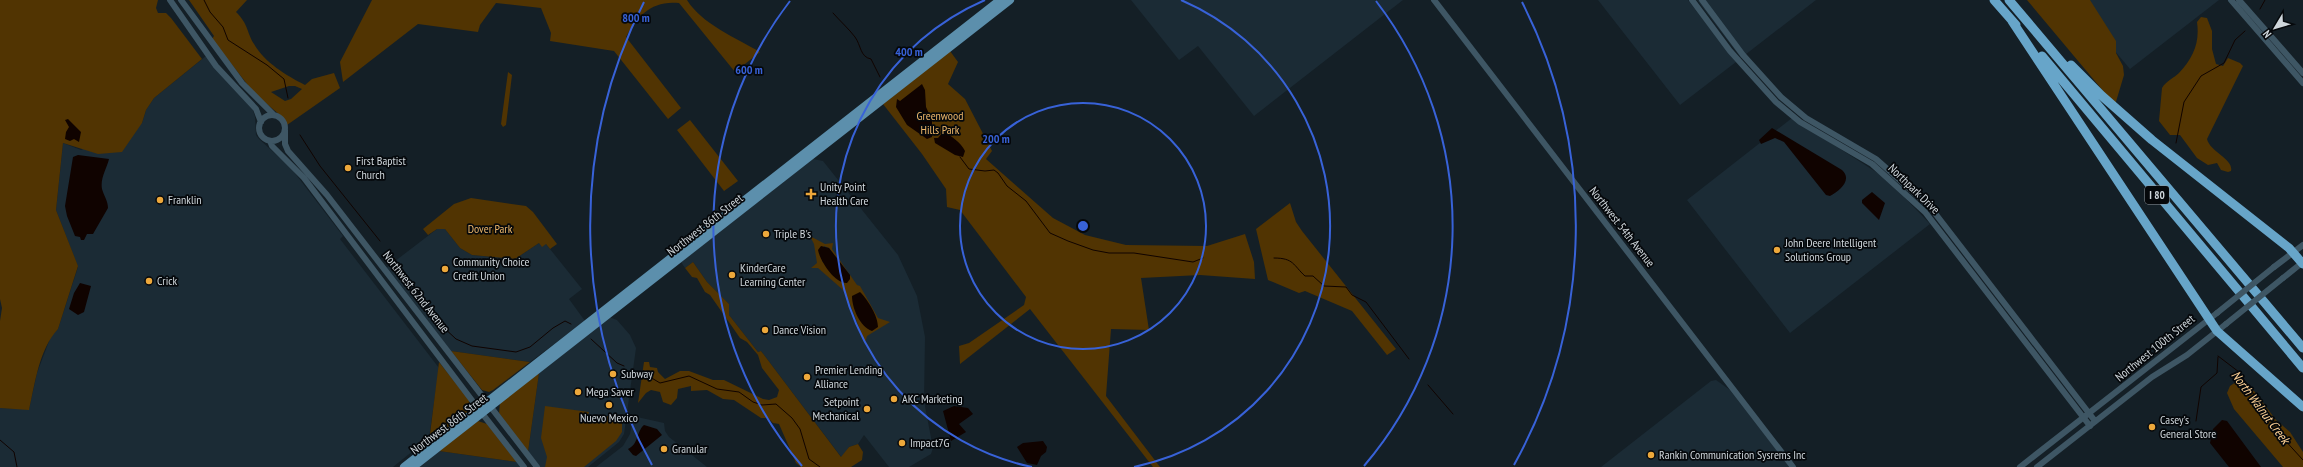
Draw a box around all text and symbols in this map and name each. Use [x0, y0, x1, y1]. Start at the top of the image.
north arrow [2255, 8, 2295, 48]
text: 800 m [622, 10, 650, 25]
text: N [2260, 27, 2274, 41]
text: 400 m [895, 44, 923, 59]
text: 600 m [735, 62, 763, 77]
park label: Greenwood Hills Park [917, 108, 963, 137]
text: 200 m [982, 131, 1010, 146]
place label: First Baptist Church [356, 153, 406, 182]
street label: Northpark Drive [1885, 160, 1943, 217]
marker: First Baptist Church [343, 163, 353, 173]
place label: Unity Point Health Care [820, 179, 869, 208]
street label: Northwest 54th Avenue [1586, 184, 1658, 270]
road number: I 80 [2145, 186, 2169, 204]
marker: Unity Point Health Care [805, 188, 817, 200]
street label: Northwest 86th Street [664, 190, 746, 259]
place label: Franklin [168, 192, 202, 207]
marker: Franklin [155, 195, 165, 205]
centre of rings [1076, 219, 1090, 233]
park label: Dover Park [468, 221, 513, 236]
place label: Triple B's [774, 226, 811, 241]
marker: Triple B's [761, 229, 771, 239]
place label: John Deere Intelligent Solutions Group [1784, 235, 1877, 264]
marker: John Deere Intelligent Solutions Group [1772, 245, 1782, 255]
street label: Northwest 62nd Avenue [380, 248, 453, 336]
place label: Community Choice Credit Union [453, 254, 530, 283]
place label: KinderCare Learning Center [740, 260, 806, 289]
marker: Community Choice Credit Union [440, 264, 450, 274]
marker: KinderCare Learning Center [727, 270, 737, 280]
place label: Crick [157, 273, 178, 288]
marker: Crick [144, 276, 154, 286]
street label: Northwest 100th Street [2112, 311, 2198, 384]
place label: Dance Vision [773, 322, 826, 337]
marker: Dance Vision [760, 325, 770, 335]
place label: Premier Lending Alliance [815, 362, 882, 391]
place label: Subway [621, 366, 653, 381]
water label: North Walnut Creek [2227, 367, 2295, 449]
marker: Subway [608, 369, 618, 379]
marker: Premier Lending Alliance [802, 372, 812, 382]
place label: Mega Saver [586, 384, 635, 399]
marker: Mega Saver [573, 387, 583, 397]
street label: Northwest 86th Street [407, 389, 491, 457]
place label: AKC Marketing [902, 391, 963, 406]
place label: Setpoint Mechanical [812, 394, 860, 423]
marker: AKC Marketing [889, 394, 899, 404]
marker: Nuevo Mexico [604, 400, 614, 410]
marker: Setpoint Mechanical [862, 404, 872, 414]
place label: Nuevo Mexico [580, 410, 638, 425]
place label: Casey's General Store [2160, 412, 2216, 441]
marker: Casey's General Store [2147, 422, 2157, 432]
place label: Impact7G [910, 435, 950, 450]
marker: Impact7G [897, 438, 907, 448]
place label: Granular [672, 441, 708, 456]
marker: Granular [659, 444, 669, 454]
place label: Rankin Communication Sysrems Inc [1659, 447, 1806, 462]
marker: Rankin Communication Sysrems Inc [1646, 450, 1656, 460]

